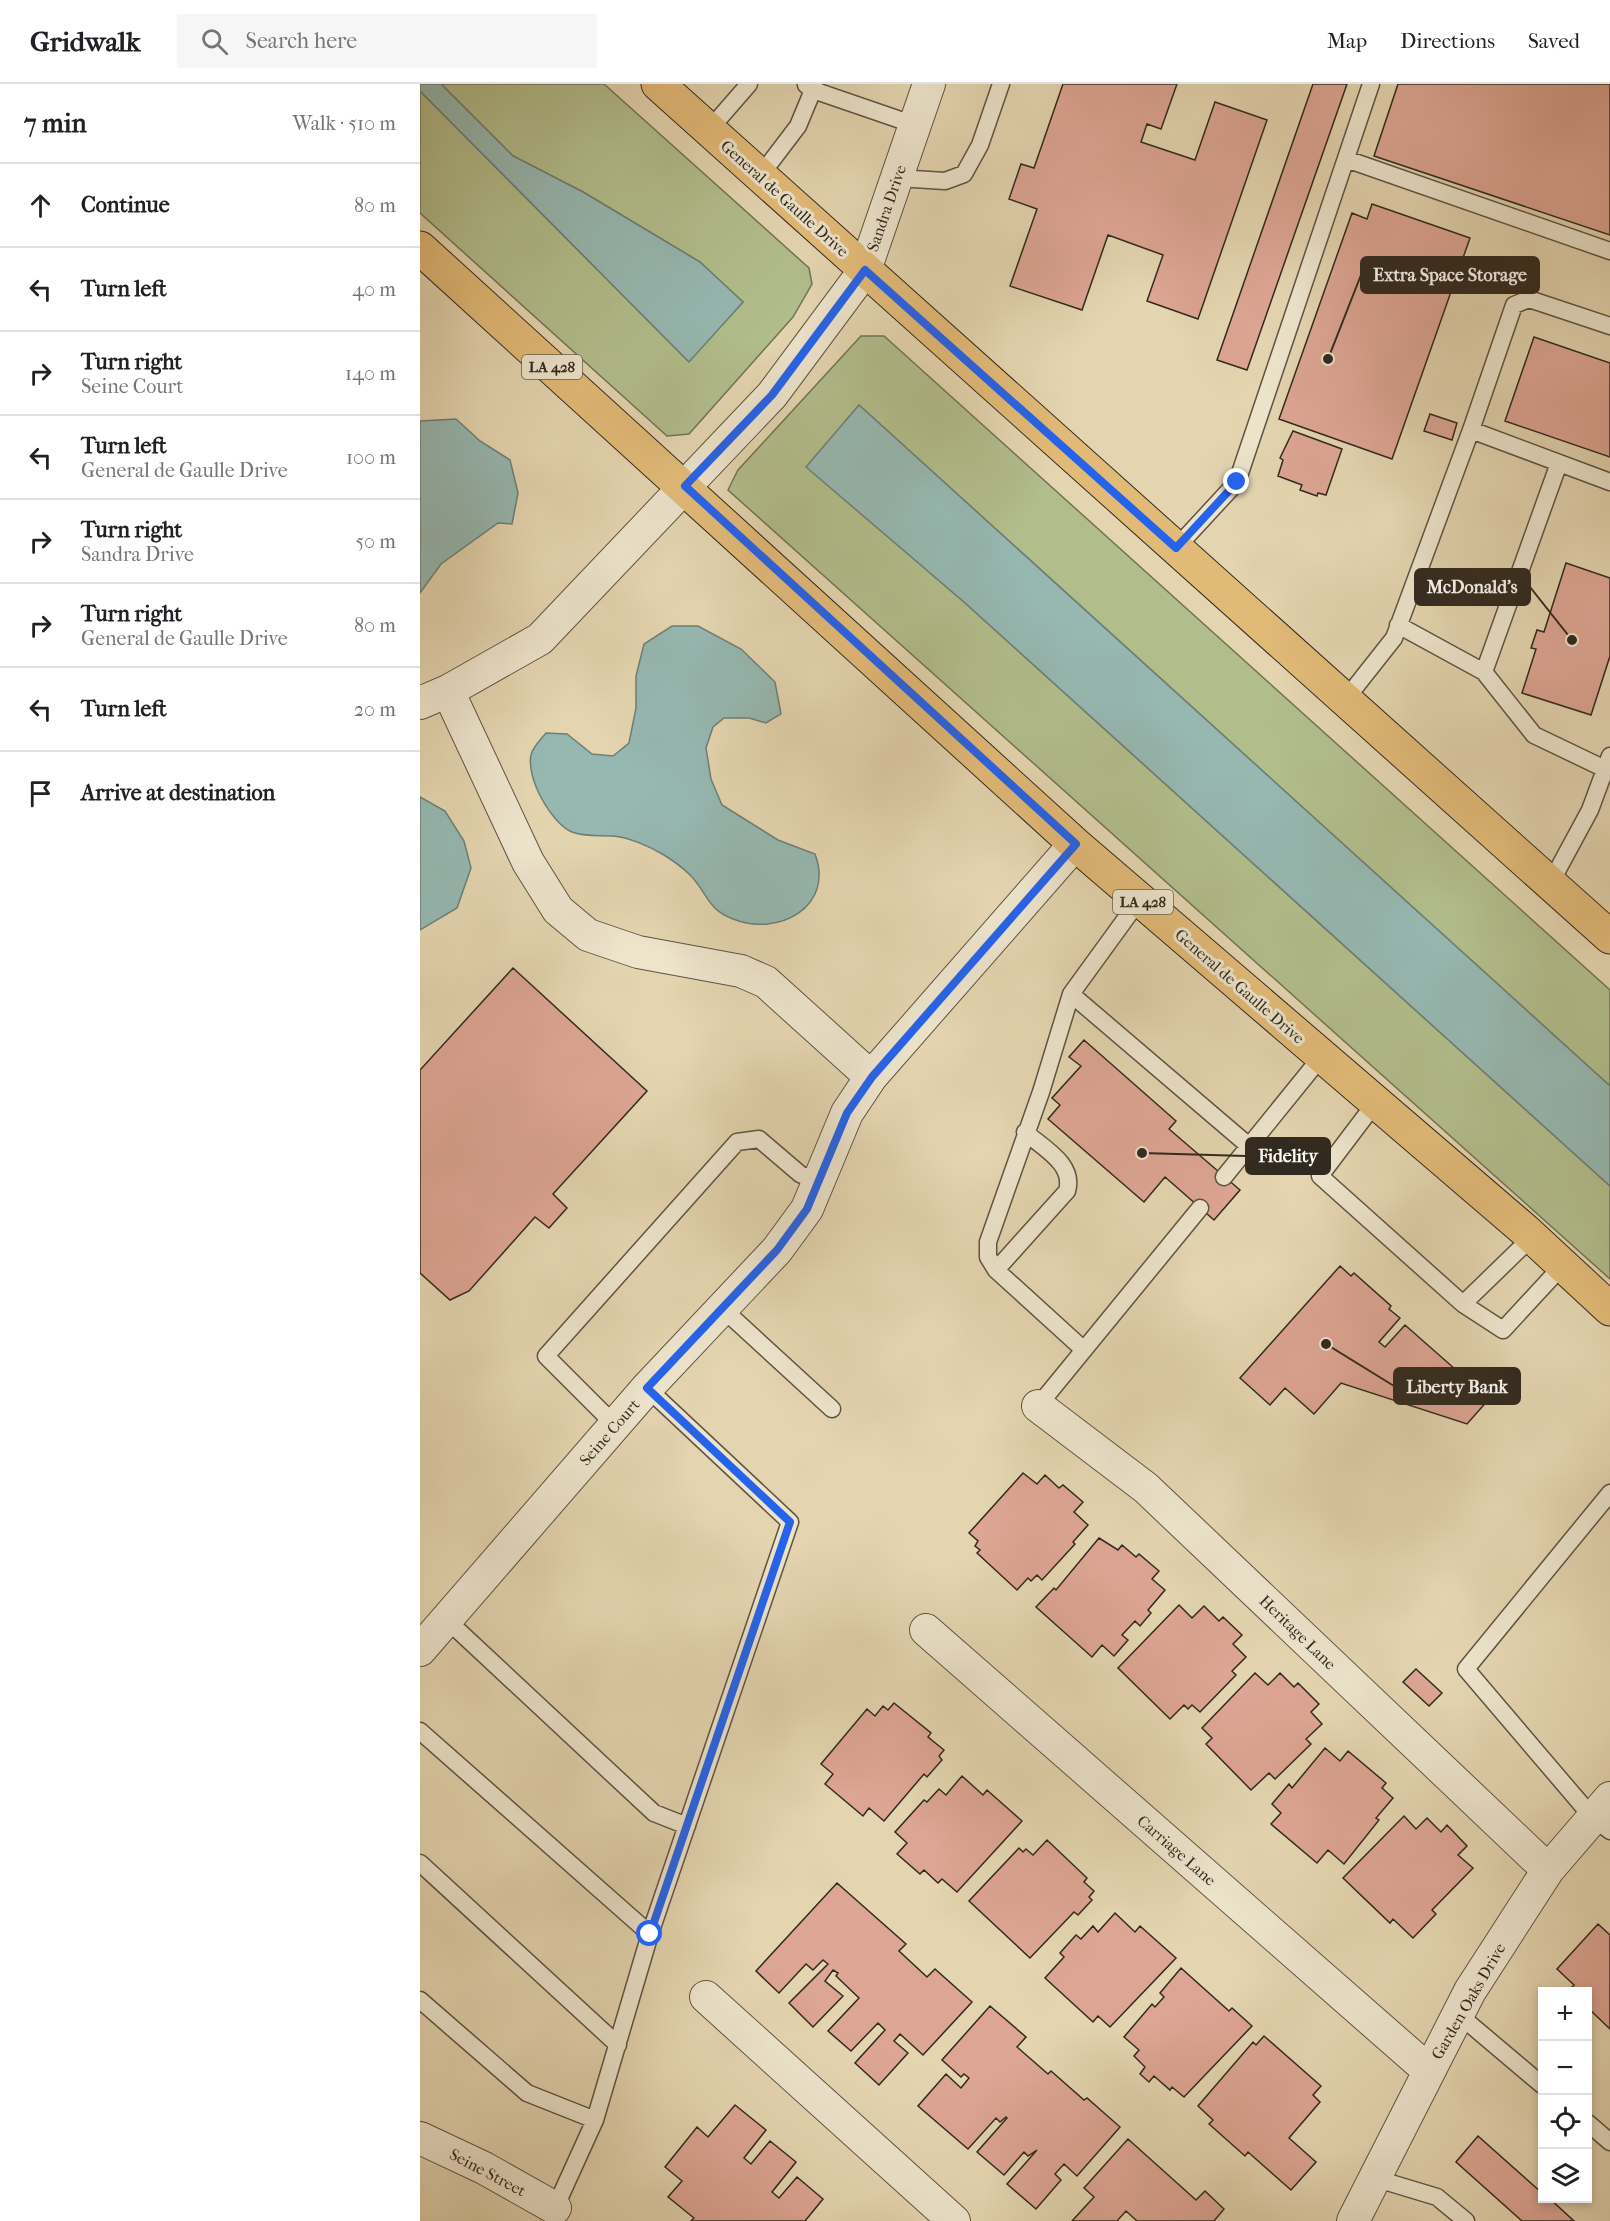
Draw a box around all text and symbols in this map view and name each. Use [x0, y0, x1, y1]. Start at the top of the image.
search box [177, 14, 597, 68]
text: Gridwalk [30, 25, 141, 58]
icon: search [198, 25, 231, 58]
text: Search here [246, 28, 357, 54]
text: Map [1327, 29, 1367, 53]
text: Directions [1400, 29, 1495, 53]
text: Saved [1528, 29, 1580, 53]
text: 7 min [24, 108, 87, 139]
text: Walk · 510 m [292, 112, 396, 135]
street label: General de Gaulle Drive [717, 136, 853, 261]
street label: Sandra Drive [863, 162, 910, 254]
icon: ahead [24, 189, 57, 222]
text: Continue [81, 192, 170, 218]
text: 80 m [354, 194, 396, 217]
callout: Extra Space Storage [1361, 257, 1539, 293]
text: Extra Space Storage [1373, 265, 1527, 286]
icon: left [24, 273, 57, 306]
text: Turn left [81, 276, 167, 302]
text: 40 m [352, 278, 396, 301]
text: Turn right [81, 349, 182, 375]
road number: LA 428 [522, 355, 582, 379]
icon: right [24, 357, 57, 390]
text: 140 m [345, 362, 396, 385]
text: Seine Court [81, 375, 183, 398]
text: Turn left [81, 433, 167, 459]
icon: left [24, 441, 57, 474]
text: 100 m [346, 446, 396, 469]
text: General de Gaulle Drive [81, 459, 288, 482]
route end [1223, 468, 1249, 494]
text: Turn right [81, 517, 182, 543]
icon: right [24, 525, 57, 558]
text: 50 m [355, 530, 396, 553]
text: Sandra Drive [81, 543, 194, 566]
callout: McDonald's [1415, 569, 1530, 605]
text: McDonald's [1426, 577, 1518, 598]
text: Turn right [81, 601, 182, 627]
icon: right [24, 609, 57, 642]
text: 80 m [354, 614, 396, 637]
text: General de Gaulle Drive [81, 627, 288, 650]
icon: left [24, 693, 57, 726]
text: Turn left [81, 696, 167, 722]
text: 20 m [354, 698, 396, 721]
icon: arrive [24, 777, 57, 810]
text: Arrive at destination [81, 780, 275, 806]
road number: LA 428 [1113, 890, 1173, 914]
street label: General de Gaulle Drive [1171, 925, 1308, 1048]
callout: Fidelity [1246, 1138, 1330, 1174]
text: Fidelity [1257, 1146, 1319, 1167]
callout: Liberty Bank [1394, 1368, 1520, 1404]
text: Liberty Bank [1406, 1377, 1509, 1398]
street label: Seine Court [575, 1395, 644, 1469]
street label: Heritage Lane [1255, 1591, 1340, 1674]
street label: Carriage Lane [1133, 1811, 1220, 1890]
route start [636, 1920, 662, 1946]
street label: Garden Oaks Drive [1427, 1940, 1510, 2063]
map controls [1538, 1987, 1592, 2203]
button: + [1538, 1987, 1592, 2041]
button: − [1538, 2041, 1592, 2095]
button: locate [1538, 2095, 1592, 2149]
street label: Seine Street [446, 2144, 529, 2201]
button: layers [1538, 2149, 1592, 2203]

